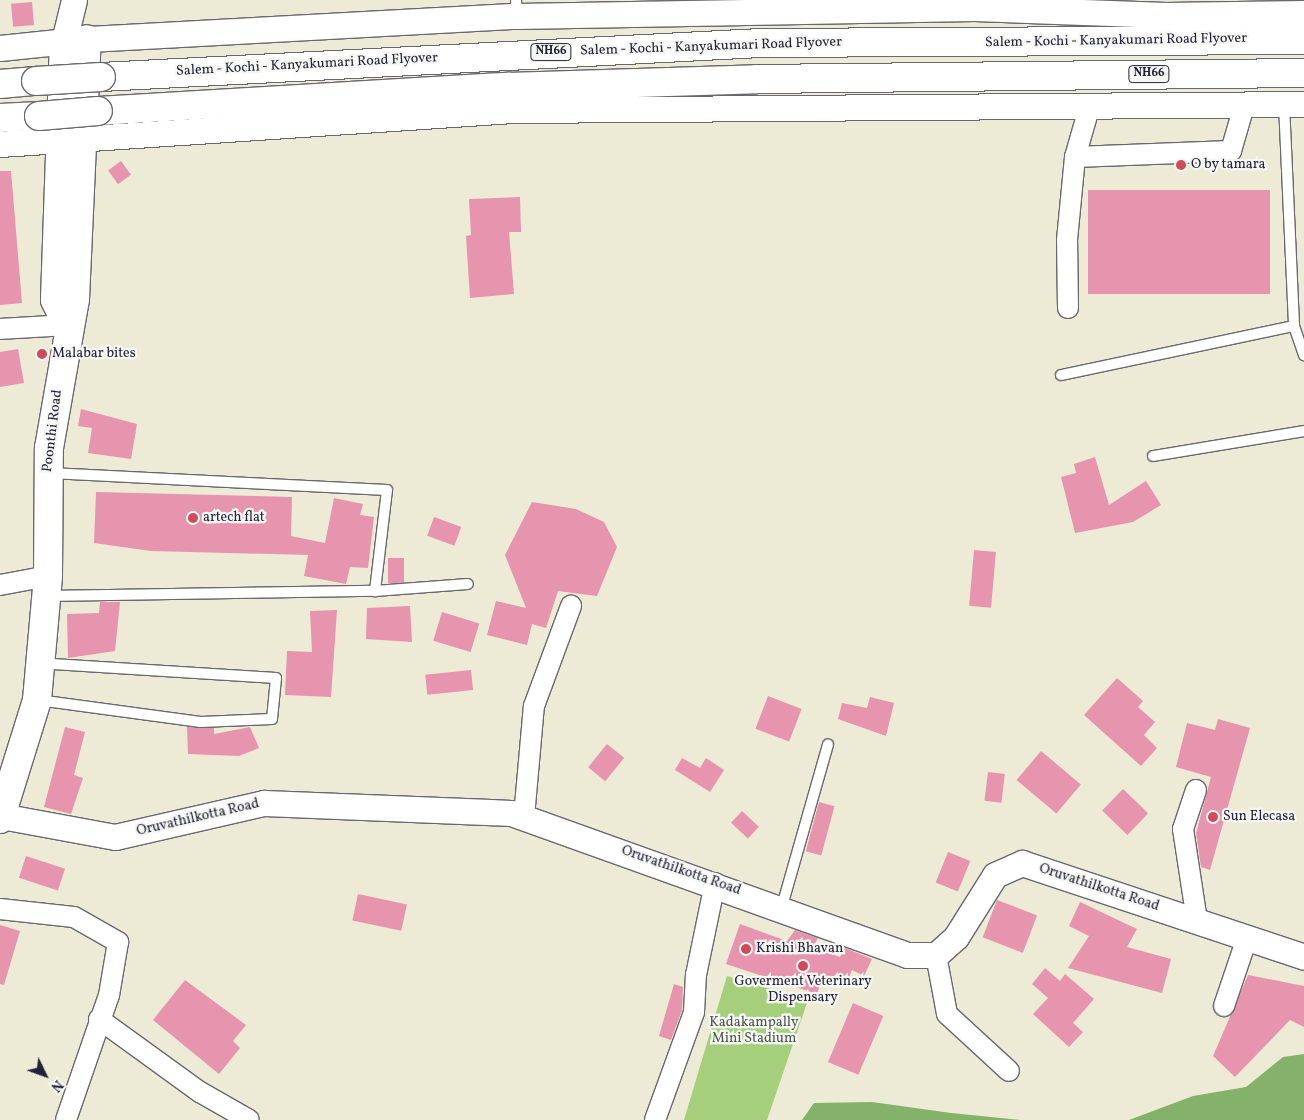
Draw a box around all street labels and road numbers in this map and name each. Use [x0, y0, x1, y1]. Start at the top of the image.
street label: Salem - Kochi - Kanyakumari Road Flyover [984, 30, 1248, 52]
street label: Salem - Kochi - Kanyakumari Road Flyover [579, 34, 843, 60]
road number: NH66 [530, 42, 572, 62]
street label: Salem - Kochi - Kanyakumari Road Flyover [175, 50, 439, 80]
road number: NH66 [1128, 64, 1170, 84]
street label: Poonthi Road [40, 389, 66, 473]
street label: Oruvathilkotta Road [135, 796, 261, 840]
street label: Oruvathilkotta Road [619, 843, 743, 899]
street label: Oruvathilkotta Road [1037, 861, 1161, 915]

